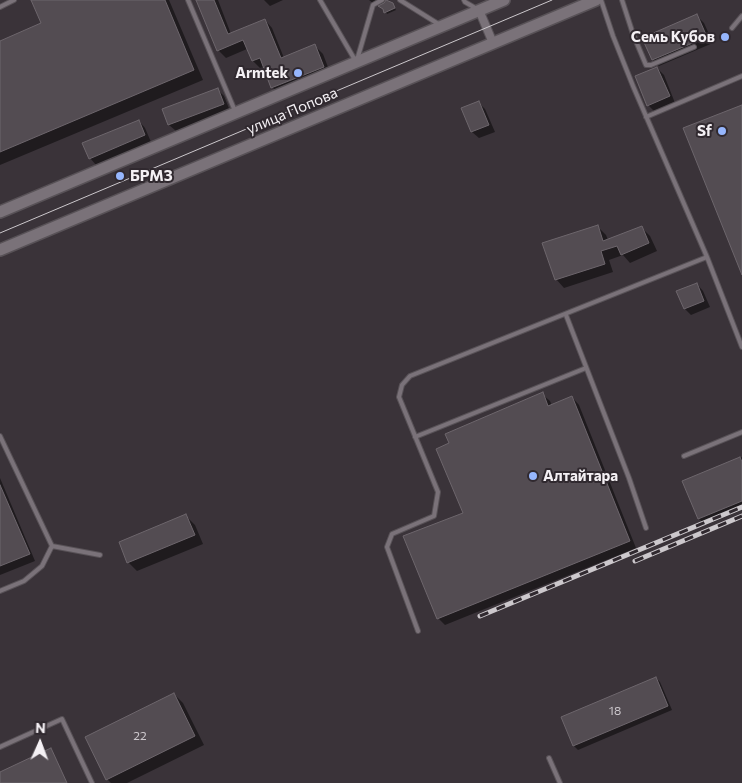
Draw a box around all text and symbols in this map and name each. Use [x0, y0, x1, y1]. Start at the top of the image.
place label: Семь Кубов [631, 28, 715, 46]
marker: Семь Кубов [719, 31, 731, 43]
place label: Armtek [235, 64, 288, 82]
marker: Armtek [292, 67, 304, 79]
street label: улица Попова [244, 84, 340, 138]
place label: Sf [697, 122, 712, 140]
marker: Sf [716, 125, 728, 137]
place label: БРМЗ [130, 167, 173, 185]
marker: БРМЗ [114, 170, 126, 182]
place label: Алтайтара [543, 467, 618, 485]
marker: Алтайтара [527, 470, 539, 482]
house number: 18 [609, 704, 621, 718]
north arrow [15, 718, 65, 768]
text: N [35, 719, 46, 736]
house number: 22 [133, 729, 147, 743]

